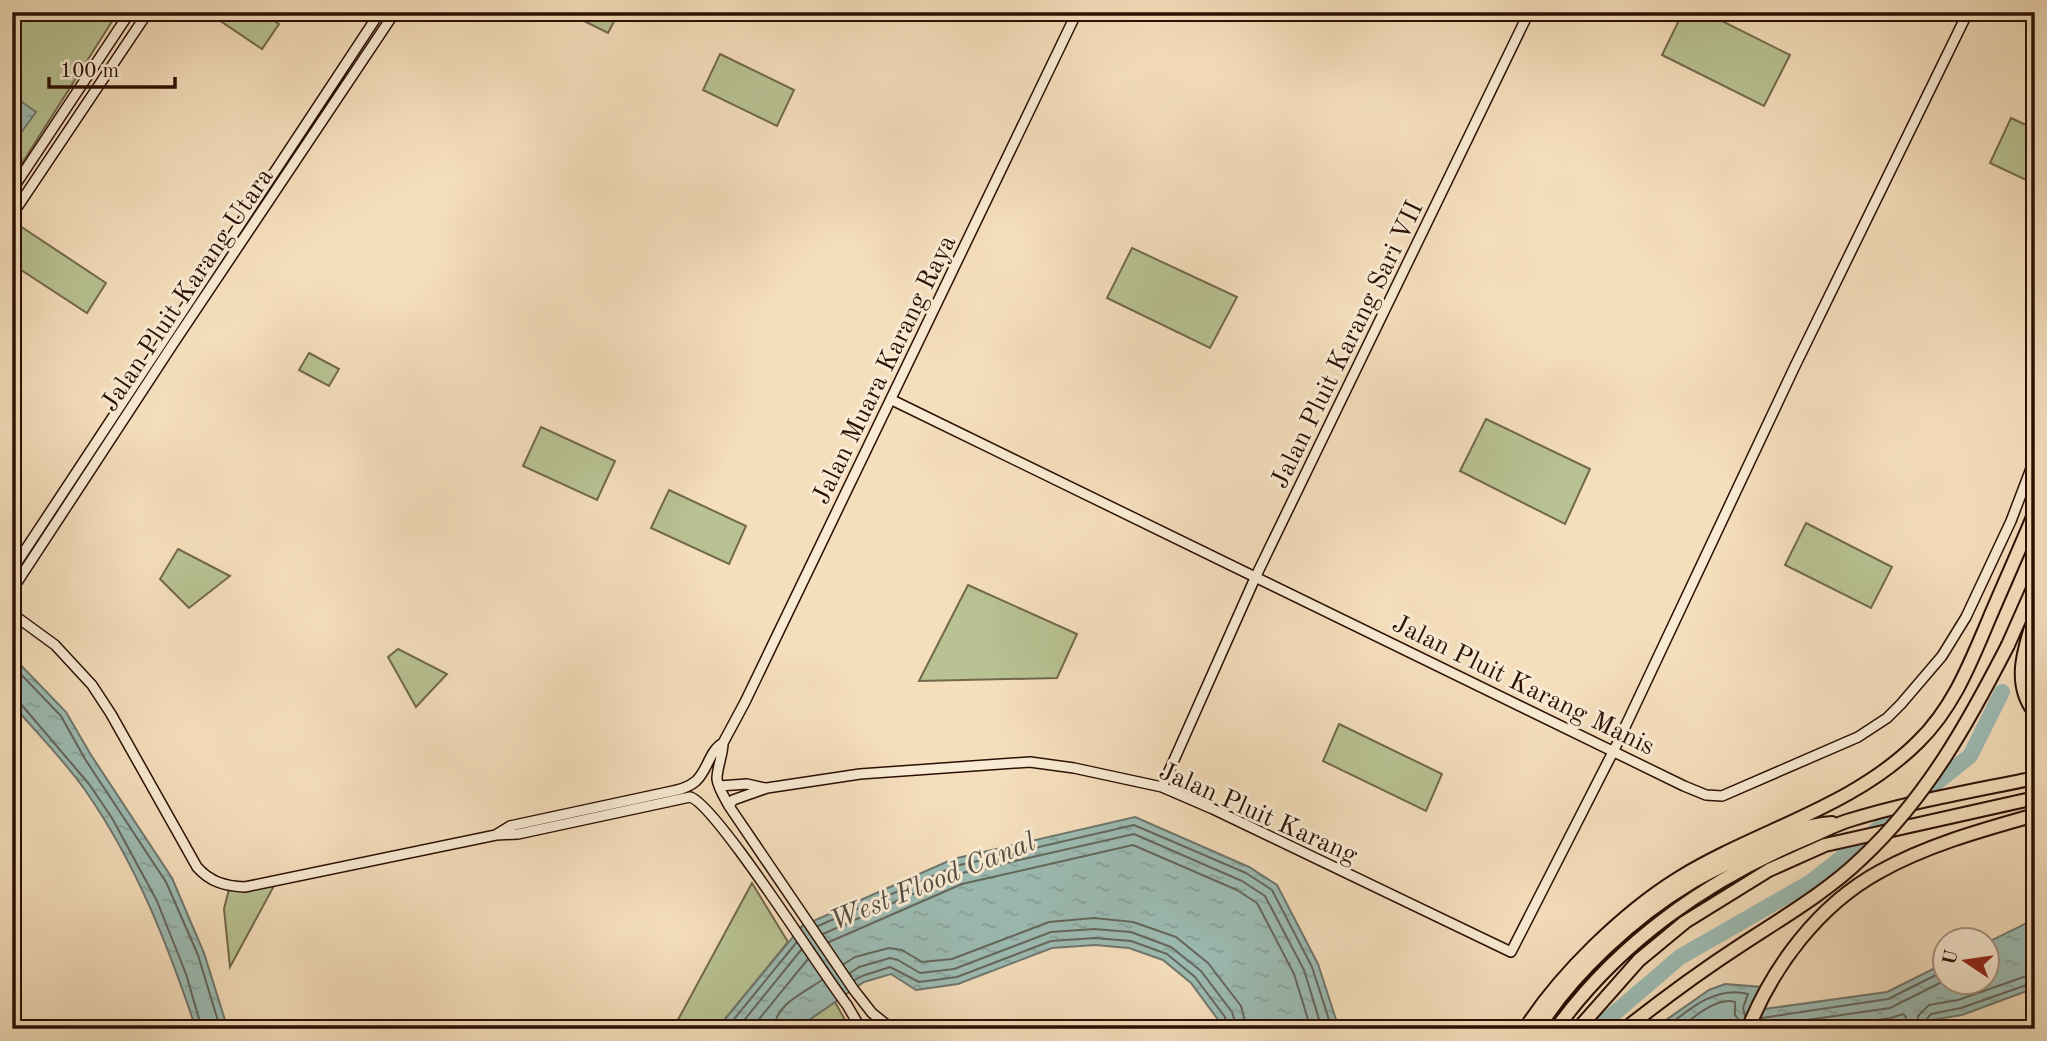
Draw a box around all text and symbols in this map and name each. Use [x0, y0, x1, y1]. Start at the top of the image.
scale bar [49, 46, 175, 90]
text: 100 m [60, 61, 119, 82]
street label: Jalan Pluit Karang Utara [97, 164, 279, 416]
street label: Jalan Pluit Karang Sari VII [1267, 197, 1429, 493]
street label: Jalan Muara Karang Raya [808, 231, 961, 508]
street label: Jalan Pluit Karang Manis [1388, 611, 1658, 761]
street label: Jalan Pluit Karang [1155, 758, 1361, 869]
water label: West Flood Canal [826, 829, 1040, 937]
north arrow [1932, 926, 2002, 996]
text: U [1941, 948, 1963, 967]

